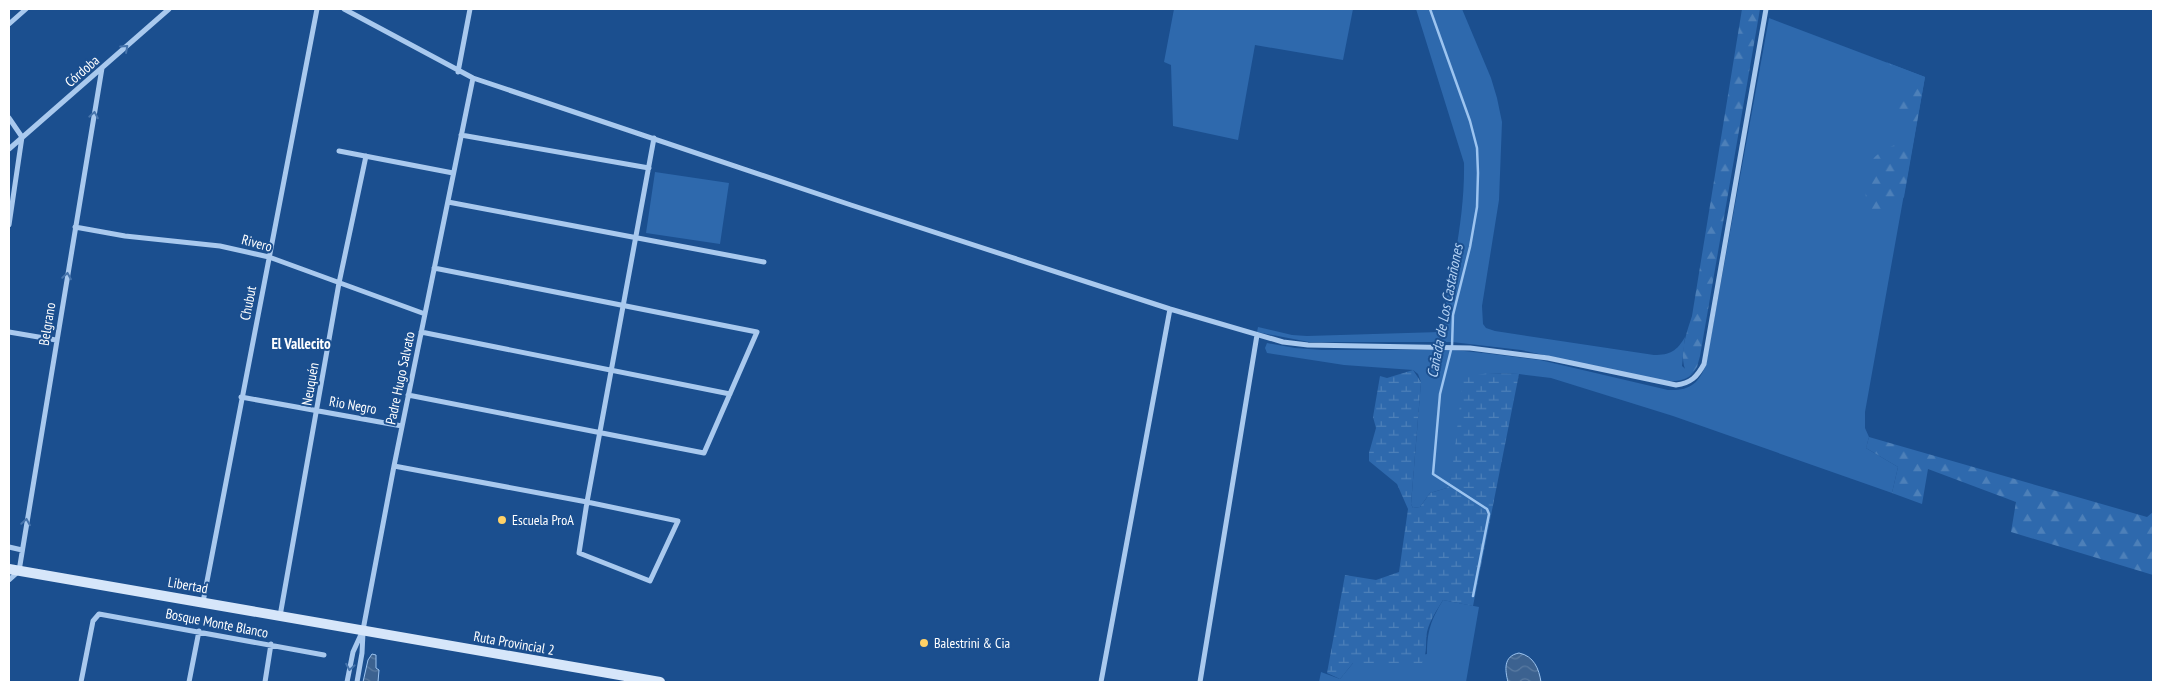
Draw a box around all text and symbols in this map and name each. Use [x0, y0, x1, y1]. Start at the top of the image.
one-way arrow [119, 44, 128, 53]
street label: Córdoba [61, 51, 103, 91]
one-way arrow [88, 111, 98, 120]
street label: Rivero [240, 230, 274, 256]
water label: Cañada de Los Castañones [1422, 241, 1467, 379]
one-way arrow [61, 271, 71, 280]
street label: Chubut [236, 284, 260, 322]
street label: Belgrano [35, 301, 59, 347]
street label: Padre Hugo Salvato [381, 330, 419, 426]
district label: El Vallecito [271, 334, 331, 353]
street label: Neuquén [297, 361, 323, 407]
street label: Rio Negro [328, 392, 378, 418]
place label: Escuela ProA [512, 511, 574, 529]
marker: Escuela ProA [496, 514, 508, 526]
one-way arrow [21, 518, 31, 527]
street label: Libertad [167, 573, 209, 597]
street label: Bosque Monte Blanco [164, 604, 270, 642]
street label: Ruta Provincial 2 [472, 627, 556, 659]
place label: Balestrini & Cia [934, 634, 1010, 652]
marker: Balestrini & Cia [918, 637, 930, 649]
one-way arrow [346, 663, 356, 671]

